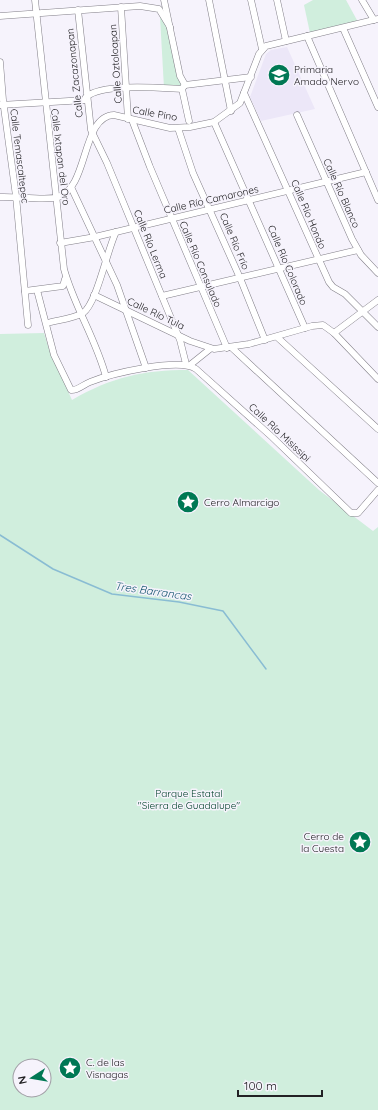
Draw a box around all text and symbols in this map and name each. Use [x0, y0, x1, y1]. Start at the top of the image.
street label: Calle Oztoloapan [106, 24, 125, 104]
street label: Calle Zacazonapan [63, 28, 86, 118]
school or university icon: Primaria Amado Nervo [266, 62, 292, 88]
place label: Primaria Amado Nervo [294, 63, 359, 88]
street label: Calle Pino [131, 103, 178, 124]
street label: Calle Temascaltepec [7, 108, 32, 204]
street label: Calle Ixtapan del Oro [48, 108, 73, 206]
street label: Calle Río Blanco [320, 156, 363, 230]
street label: Calle Río Hondo [288, 178, 329, 251]
street label: Calle Río Camarones [163, 182, 260, 217]
street label: Calle Río Lerma [131, 208, 170, 281]
street label: Calle Río Frío [217, 211, 252, 272]
street label: Calle Río Consulado [177, 219, 225, 309]
street label: Calle Río Colorado [265, 223, 310, 307]
street label: Calle Río Tula [125, 294, 187, 332]
street label: Calle Río Misissipi [246, 400, 313, 464]
place icon: Cerro Almarcigo [175, 489, 201, 515]
place label: Cerro Almarcigo [204, 496, 279, 509]
water label: Tres Barrancas [114, 579, 193, 603]
park label: Parque Estatal "Sierra de Guadalupe" [138, 787, 240, 812]
place icon: Cerro de la Cuesta [347, 829, 373, 855]
place label: Cerro de la Cuesta [301, 830, 344, 855]
place icon: C. de las Visnagas [57, 1055, 83, 1081]
place label: C. de las Visnagas [86, 1056, 129, 1081]
north arrow [12, 1058, 52, 1098]
scale bar [238, 1072, 322, 1098]
text: N [15, 1075, 30, 1085]
text: 100 m [244, 1078, 277, 1093]

